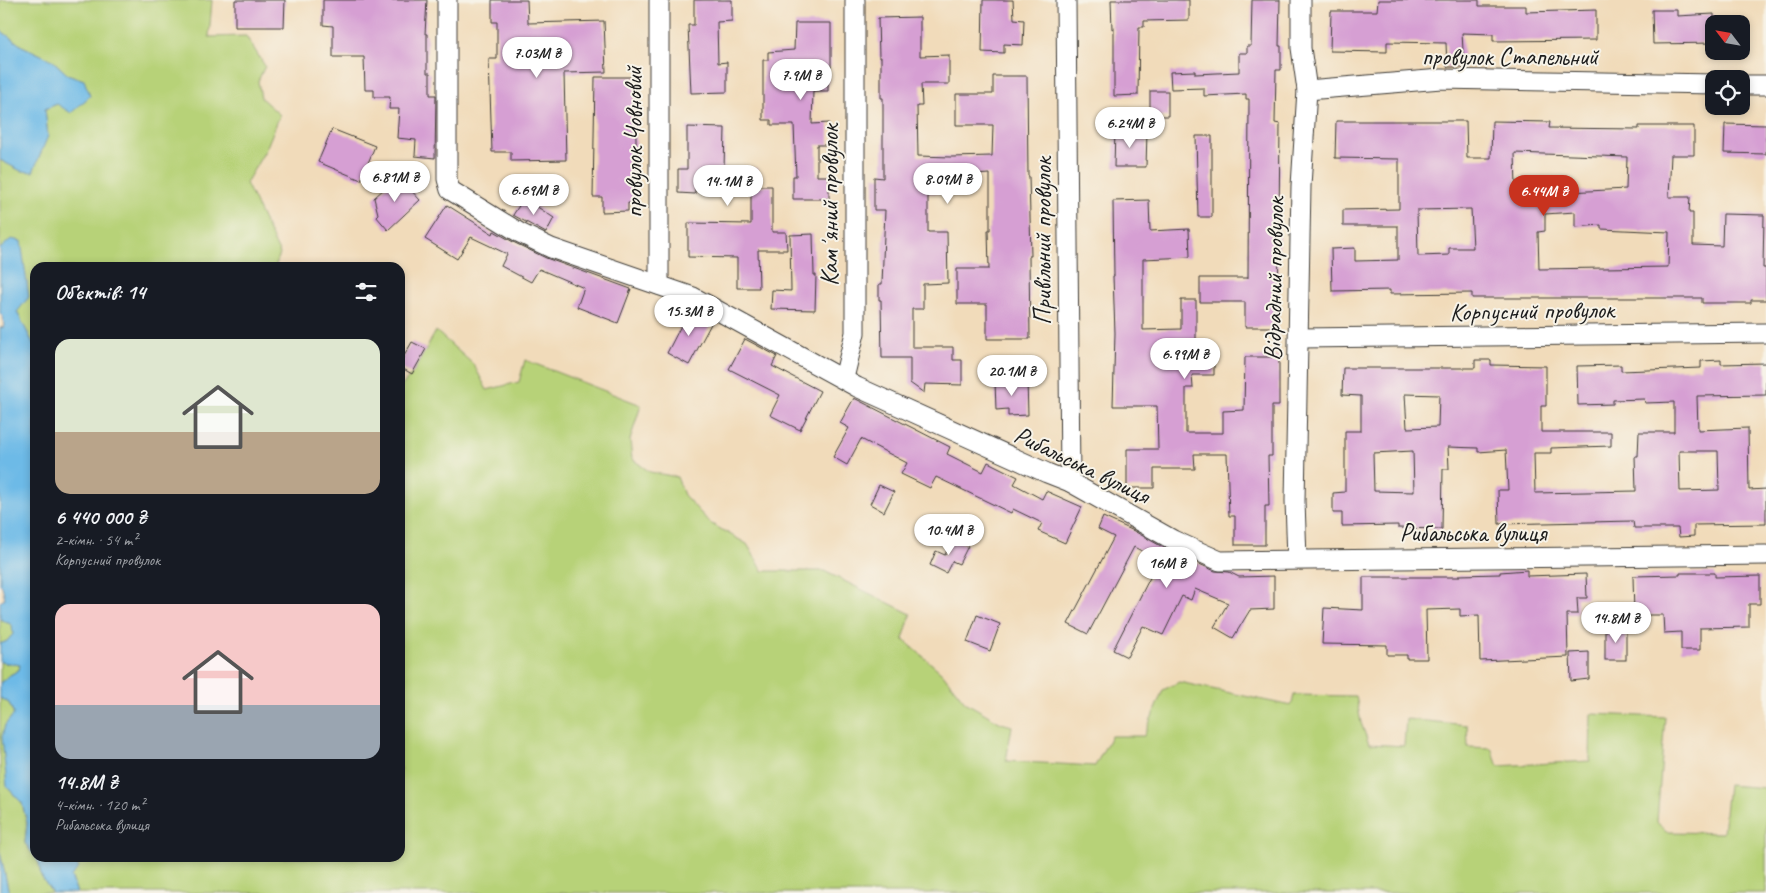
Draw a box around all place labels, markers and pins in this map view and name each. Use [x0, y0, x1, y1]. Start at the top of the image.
pin: 7.03M ₴ [491, 36, 583, 79]
pin: 7.9M ₴ [760, 58, 842, 101]
pin: 6.24M ₴ [1084, 106, 1176, 149]
pin: 6.81M ₴ [349, 160, 441, 203]
pin: 8.09M ₴ [902, 162, 994, 205]
pin: 14.1M ₴ [682, 164, 774, 207]
pin: 6.69M ₴ [488, 174, 580, 216]
pin: 6.44M ₴ [1498, 174, 1590, 217]
pin: 15.3M ₴ [643, 294, 735, 337]
pin: 6.99M ₴ [1139, 338, 1231, 380]
pin: 20.1M ₴ [966, 354, 1058, 397]
pin: 10.4M ₴ [903, 514, 995, 556]
pin: 16M ₴ [1132, 546, 1202, 589]
pin: 14.8M ₴ [1570, 602, 1662, 644]

